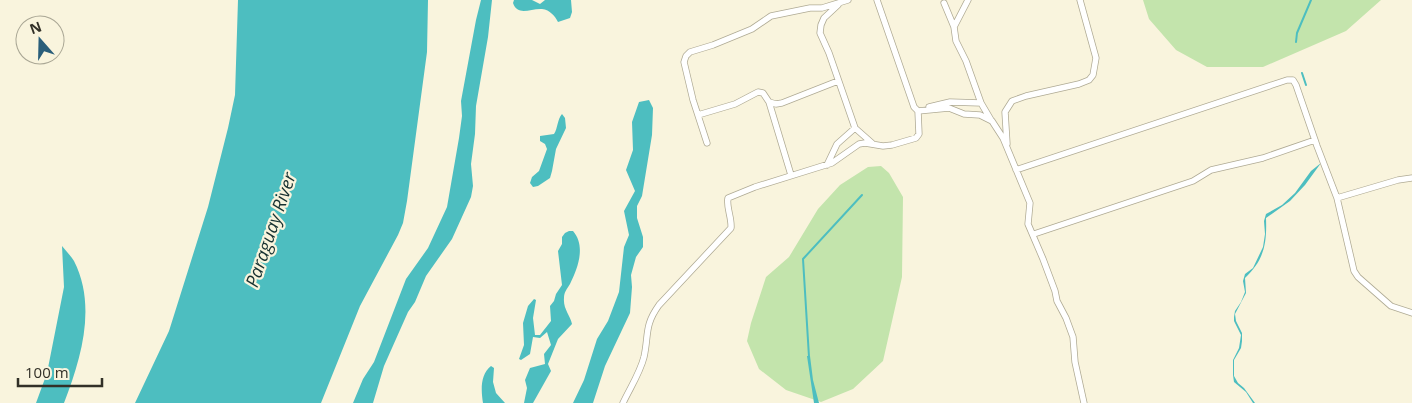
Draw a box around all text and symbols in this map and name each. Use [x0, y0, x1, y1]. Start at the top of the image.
north arrow [15, 15, 65, 65]
text: N [27, 16, 44, 38]
water label: Paraguay River [239, 168, 301, 290]
scale bar [18, 356, 101, 388]
text: 100 m [25, 362, 69, 382]

